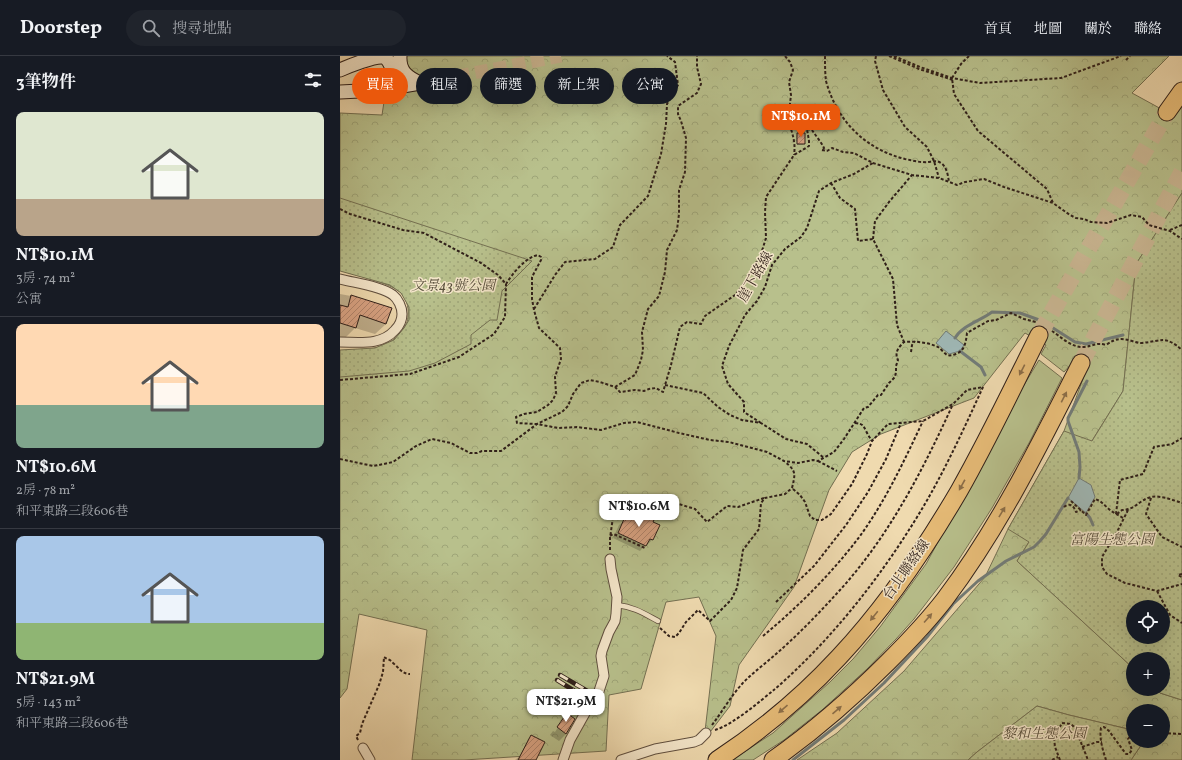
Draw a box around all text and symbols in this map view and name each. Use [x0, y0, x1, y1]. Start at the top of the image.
search box [126, 10, 406, 46]
text: Doorstep [20, 15, 102, 41]
icon: search [140, 17, 162, 39]
text: 搜尋地點 [172, 19, 232, 40]
text: 首頁 [984, 20, 1012, 39]
text: 地圖 [1034, 20, 1062, 39]
text: 關於 [1084, 20, 1112, 39]
text: 聯絡 [1134, 20, 1162, 39]
chip: 買屋 [352, 68, 408, 104]
chip: 租屋 [416, 68, 472, 104]
chip: 篩選 [480, 68, 536, 104]
chip: 新上架 [544, 68, 614, 104]
chip: 公寓 [622, 68, 678, 104]
icon: filters [302, 69, 324, 91]
text: 3筆物件 [16, 71, 76, 94]
pin: NT$10.1M [760, 104, 842, 138]
text: NT$10.1M [771, 108, 831, 126]
icon: home [134, 138, 206, 210]
text: NT$10.1M [16, 244, 94, 267]
street label: 崖下路線 [734, 248, 778, 306]
text: 3房 · 74 m² [16, 270, 75, 288]
park label: 文景43號公園 [411, 277, 497, 296]
text: 公寓 [16, 291, 42, 309]
icon: home [134, 350, 206, 422]
one-way arrow [1018, 364, 1025, 376]
one-way arrow [1060, 391, 1067, 403]
text: NT$10.6M [16, 456, 97, 479]
one-way arrow [958, 479, 965, 491]
text: 2房 · 78 m² [16, 482, 75, 500]
pin: NT$10.6M [598, 494, 680, 528]
text: NT$10.6M [608, 498, 670, 516]
text: 和平東路三段606巷 [16, 503, 128, 521]
one-way arrow [999, 506, 1006, 518]
park label: 富陽生態公園 [1070, 531, 1156, 550]
street label: 台北聯絡線 [879, 536, 935, 604]
icon: home [134, 562, 206, 634]
map controls [1126, 600, 1170, 748]
button: locate [1126, 600, 1170, 644]
one-way arrow [869, 611, 878, 622]
one-way arrow [923, 614, 932, 623]
button: + [1126, 652, 1170, 696]
text: NT$21.9M [16, 668, 95, 691]
pin: NT$21.9M [525, 689, 607, 723]
text: NT$21.9M [536, 693, 596, 711]
text: 5房 · 143 m² [16, 694, 81, 712]
button: − [1126, 704, 1170, 748]
one-way arrow [778, 705, 789, 714]
one-way arrow [831, 706, 842, 715]
text: 和平東路三段606巷 [16, 715, 128, 733]
park label: 黎和生態公園 [1002, 725, 1088, 744]

